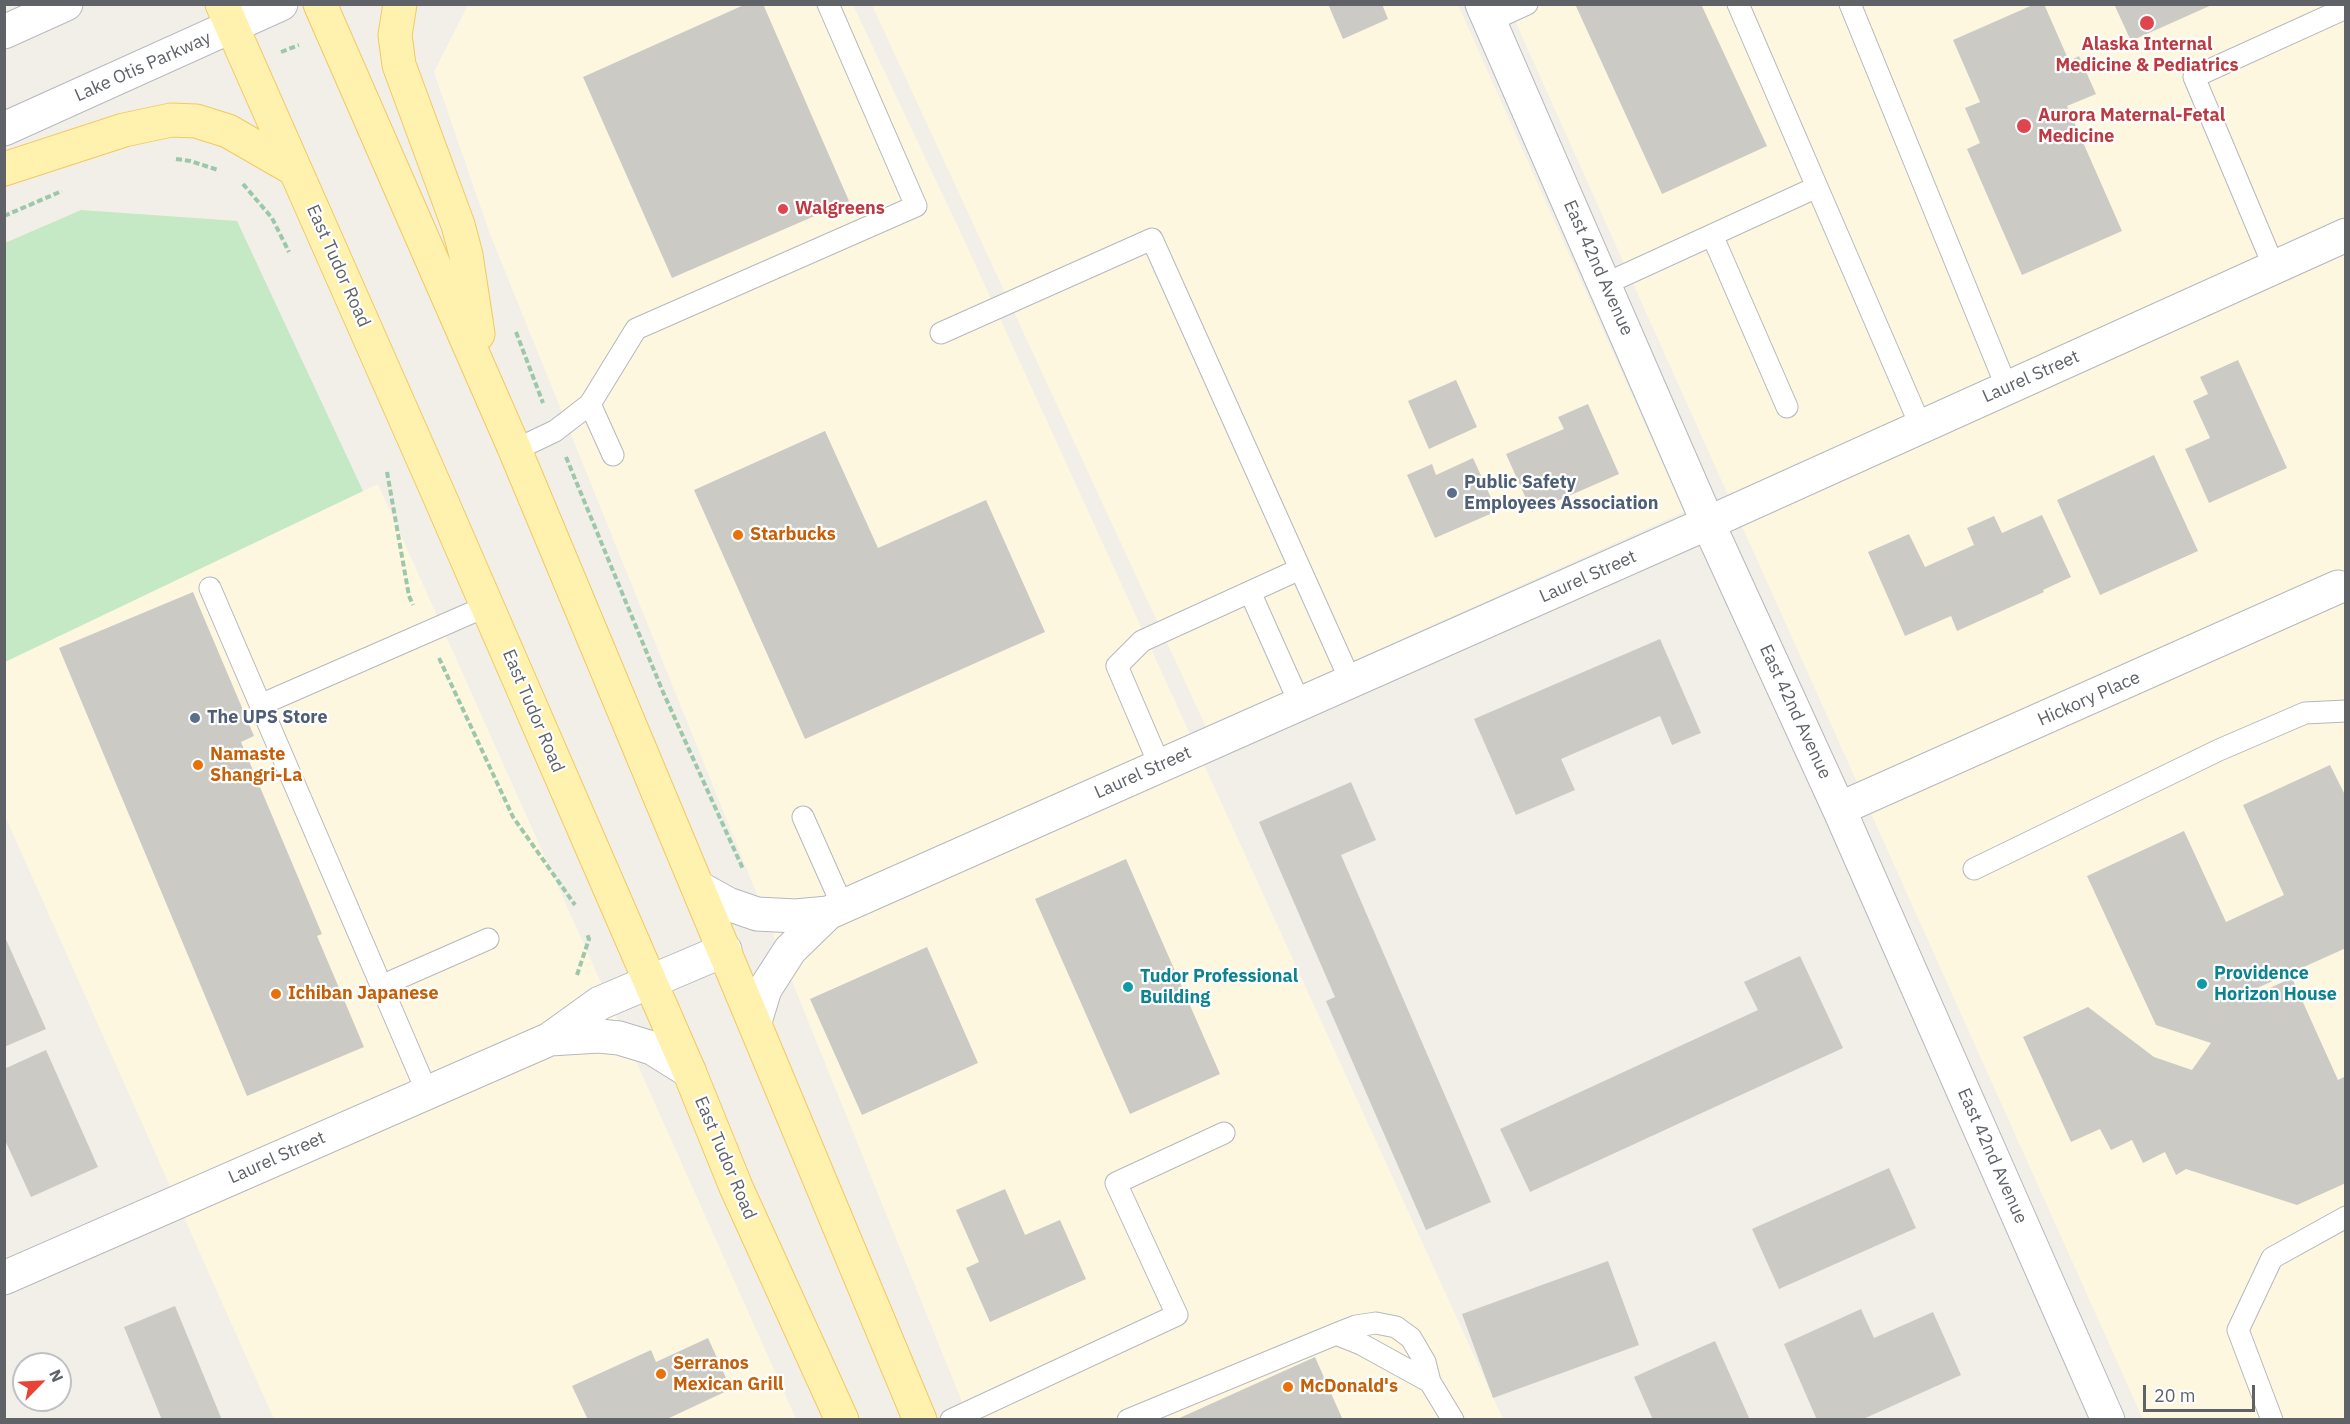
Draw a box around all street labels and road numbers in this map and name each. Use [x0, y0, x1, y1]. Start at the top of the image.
street label: Lake Otis Parkway [71, 27, 215, 107]
street label: East 42nd Avenue [1558, 197, 1638, 339]
street label: East Tudor Road [301, 201, 375, 331]
street label: Laurel Street [1979, 346, 2083, 408]
street label: Laurel Street [1536, 546, 1640, 608]
street label: East 42nd Avenue [1754, 641, 1836, 783]
street label: East Tudor Road [497, 646, 569, 776]
street label: Hickory Place [2034, 667, 2144, 731]
street label: Laurel Street [1091, 742, 1195, 804]
street label: East 42nd Avenue [1952, 1085, 2032, 1227]
street label: East Tudor Road [689, 1093, 761, 1223]
street label: Laurel Street [225, 1127, 329, 1189]

